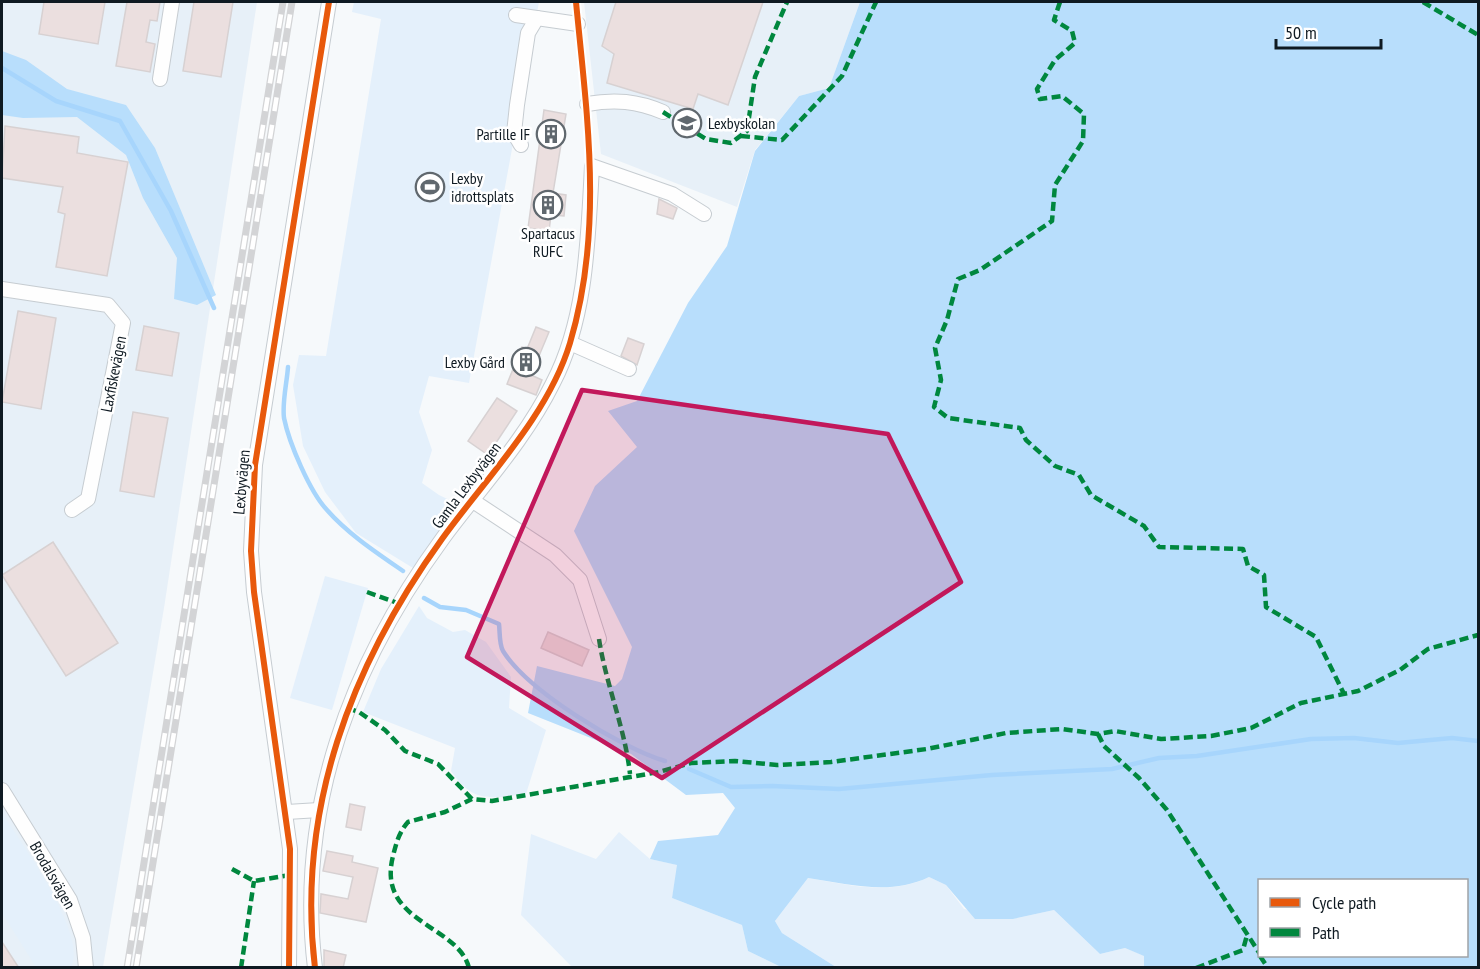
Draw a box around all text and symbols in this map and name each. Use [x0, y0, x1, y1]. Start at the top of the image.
scale bar [1276, 12, 1381, 50]
text: 50 m [1285, 21, 1317, 44]
school or university icon: Lexbyskolan [671, 107, 703, 139]
place label: Lexbyskolan [708, 113, 775, 133]
building icon: Partille IF [535, 118, 567, 150]
place label: Partille IF [476, 124, 530, 144]
place label: Lexby idrottsplats [451, 168, 514, 206]
sports icon: Lexby idrottsplats [414, 171, 446, 203]
building icon: Spartacus RUFC [532, 189, 564, 221]
place label: Spartacus RUFC [521, 223, 575, 261]
street label: Laxfiskevägen [96, 334, 130, 414]
building icon: Lexby Gård [510, 346, 542, 378]
place label: Lexby Gård [445, 352, 505, 372]
street label: Gamla Lexbyvägen [427, 438, 505, 532]
street label: Lexbyvägen [228, 449, 254, 515]
street label: Brodalsvägen [26, 838, 80, 912]
legend [1258, 879, 1468, 957]
text: Cycle path [1312, 891, 1376, 914]
text: Path [1312, 921, 1340, 944]

